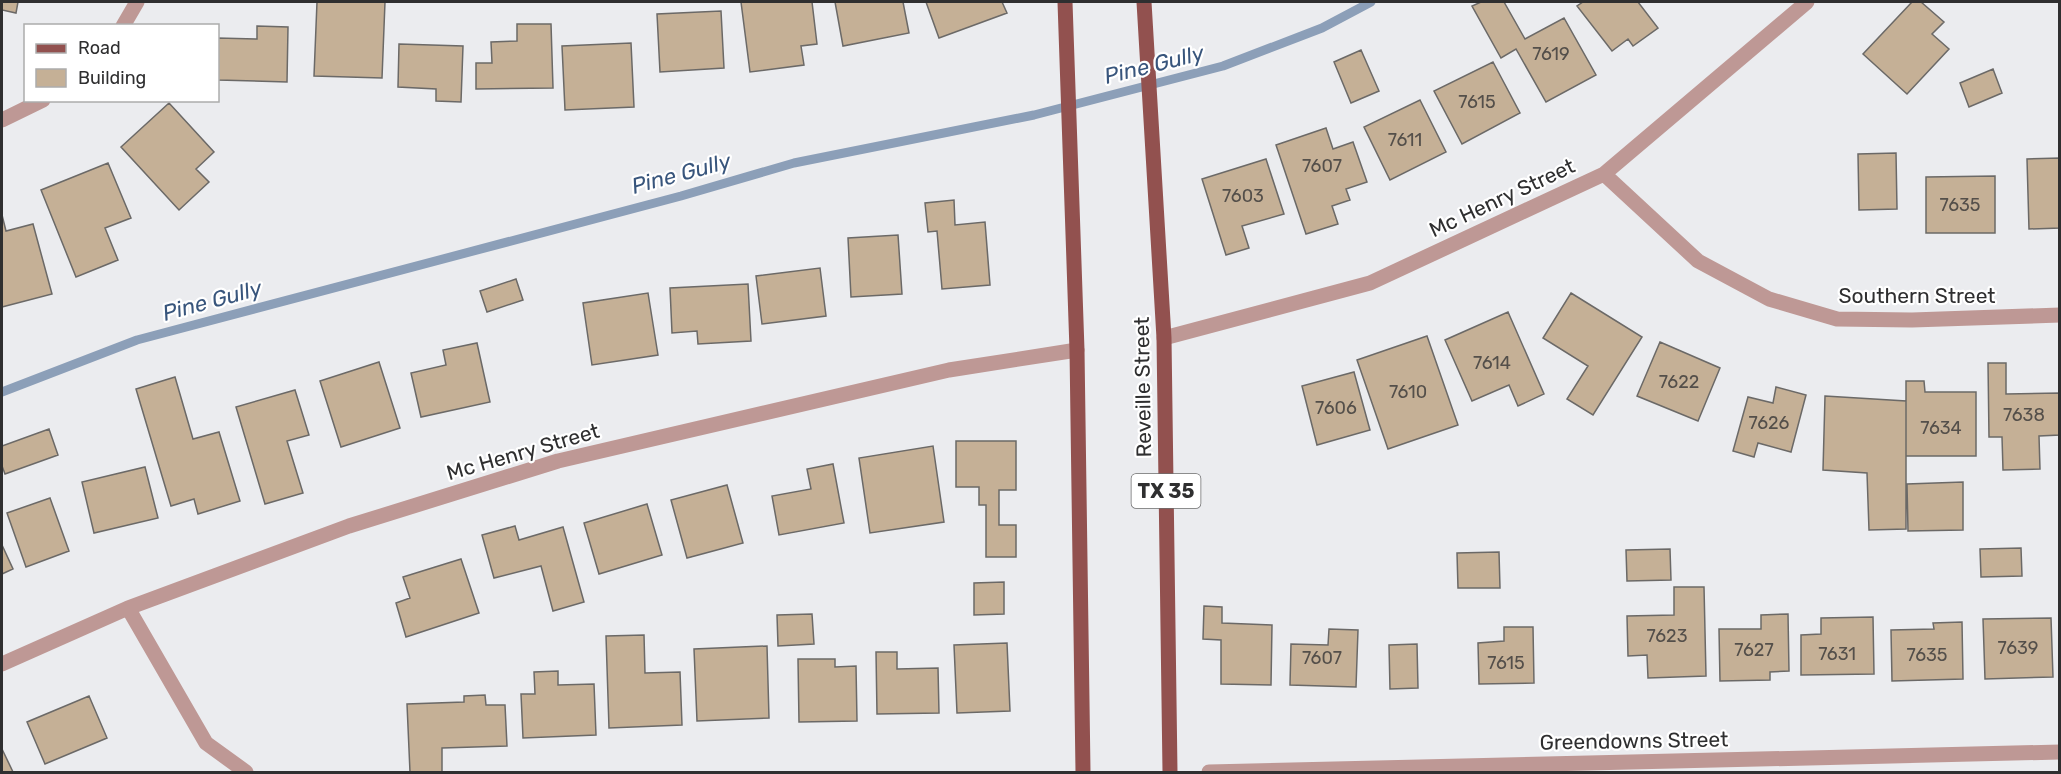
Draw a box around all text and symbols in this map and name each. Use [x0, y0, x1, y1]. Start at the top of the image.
legend [24, 24, 219, 102]
text: Road [78, 37, 121, 59]
water label: Pine Gully [1101, 39, 1208, 90]
house number: 7619 [1532, 43, 1570, 65]
text: Building [78, 67, 146, 89]
house number: 7615 [1458, 91, 1496, 113]
house number: 7611 [1388, 129, 1422, 151]
water label: Pine Gully [628, 147, 735, 200]
street label: Mc Henry Street [1425, 153, 1579, 242]
house number: 7607 [1302, 155, 1342, 177]
house number: 7603 [1222, 185, 1264, 207]
house number: 7635 [1939, 194, 1981, 216]
water label: Pine Gully [159, 274, 266, 327]
street label: Southern Street [1838, 283, 1996, 308]
street label: Reveille Street [1129, 316, 1156, 458]
house number: 7614 [1473, 352, 1511, 374]
house number: 7622 [1659, 371, 1699, 393]
house number: 7610 [1389, 381, 1427, 403]
house number: 7606 [1315, 397, 1357, 419]
house number: 7638 [2003, 404, 2045, 426]
house number: 7626 [1749, 412, 1790, 434]
house number: 7634 [1920, 417, 1962, 439]
street label: Mc Henry Street [444, 418, 602, 485]
road number: TX 35 [1132, 474, 1200, 508]
house number: 7623 [1647, 625, 1687, 647]
house number: 7639 [1997, 637, 2039, 659]
house number: 7627 [1734, 639, 1774, 661]
house number: 7631 [1818, 643, 1856, 665]
house number: 7635 [1906, 644, 1948, 666]
house number: 7607 [1302, 647, 1342, 669]
house number: 7615 [1487, 652, 1525, 674]
street label: Greendowns Street [1539, 726, 1729, 755]

